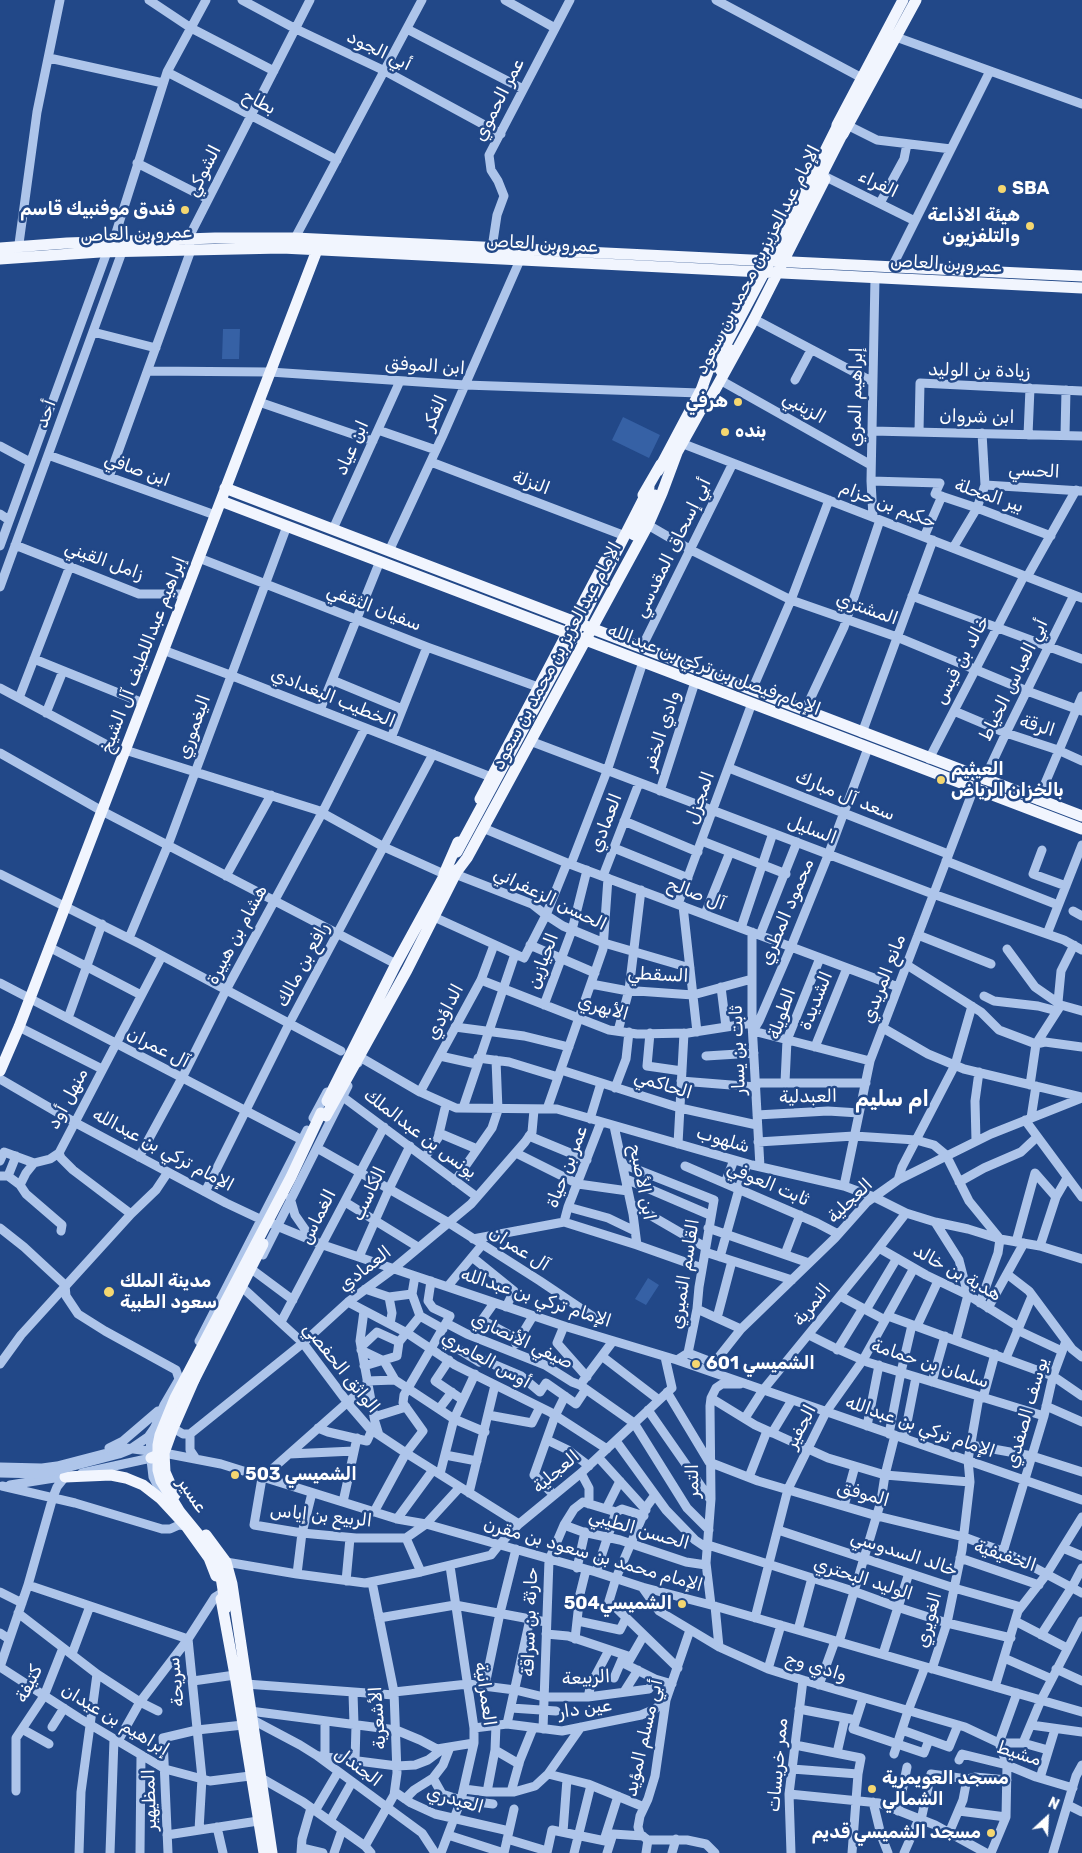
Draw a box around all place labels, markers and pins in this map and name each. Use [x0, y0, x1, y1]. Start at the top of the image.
place label: SBA [1012, 178, 1049, 200]
marker: SBA [996, 183, 1008, 195]
place label: فندق موفنبيك قاسم [20, 199, 175, 221]
marker: فندق موفنبيك قاسم [179, 204, 191, 216]
place label: هيئة الاذاعة والتلفزيون [928, 205, 1020, 248]
marker: هيئة الاذاعة والتلفزيون [1024, 220, 1036, 232]
place label: هرفي [686, 391, 728, 413]
marker: هرفي [732, 396, 744, 408]
place label: بنده [735, 421, 766, 443]
marker: بنده [719, 426, 731, 438]
place label: العيثيم بالخزان الرياض [951, 759, 1064, 802]
marker: العيثيم بالخزان الرياض [935, 774, 947, 786]
place label: مدينة الملك سعود الطبية [120, 1271, 217, 1314]
marker: مدينة الملك سعود الطبية [102, 1285, 116, 1299]
place label: الشميسي 601 [706, 1353, 815, 1375]
marker: الشميسي 601 [690, 1358, 702, 1370]
place label: الشميسي 503 [245, 1464, 357, 1486]
marker: الشميسي 503 [229, 1469, 241, 1481]
place label: الشميسي504 [564, 1593, 672, 1615]
marker: الشميسي504 [676, 1598, 688, 1610]
place label: مسجد العويمرية الشمالي [882, 1768, 1009, 1810]
marker: مسجد العويمرية الشمالي [866, 1783, 878, 1795]
place label: مسجد الشميسي قديم [811, 1822, 981, 1844]
marker: مسجد الشميسي قديم [985, 1827, 997, 1839]

